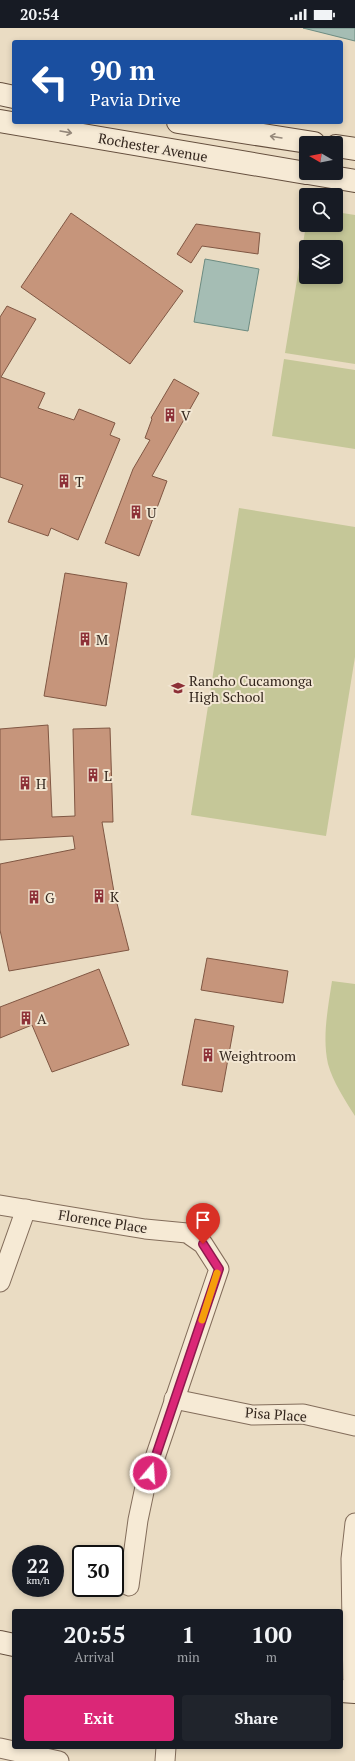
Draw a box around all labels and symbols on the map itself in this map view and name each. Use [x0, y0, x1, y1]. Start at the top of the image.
one-way arrow [59, 128, 72, 136]
street label: Rochester Avenue [97, 128, 209, 166]
one-way arrow [270, 133, 283, 141]
north arrow [299, 136, 343, 180]
place label: V [181, 406, 191, 425]
building icon: V [162, 407, 178, 423]
place label: T [75, 472, 84, 491]
building icon: T [56, 473, 72, 489]
place label: U [147, 503, 157, 522]
building icon: U [128, 504, 144, 520]
place label: M [96, 630, 108, 649]
building icon: M [77, 631, 93, 647]
place label: Rancho Cucamonga High School [189, 671, 312, 706]
school or university icon: Rancho Cucamonga High School [170, 680, 186, 696]
place label: L [104, 766, 112, 785]
building icon: L [85, 767, 101, 783]
place label: H [36, 774, 46, 793]
building icon: H [17, 775, 33, 791]
place label: K [110, 887, 120, 906]
place label: G [45, 888, 55, 907]
building icon: K [91, 888, 107, 904]
building icon: G [26, 889, 42, 905]
place label: A [37, 1009, 47, 1028]
building icon: A [18, 1010, 34, 1026]
place label: Weightroom [219, 1046, 296, 1065]
building icon: Weightroom [200, 1047, 216, 1063]
pin [186, 1203, 220, 1244]
street label: Florence Place [57, 1205, 149, 1237]
street label: Pisa Place [244, 1402, 308, 1426]
position arrow [129, 1452, 171, 1494]
speed limit sign: 30 [72, 1545, 124, 1597]

